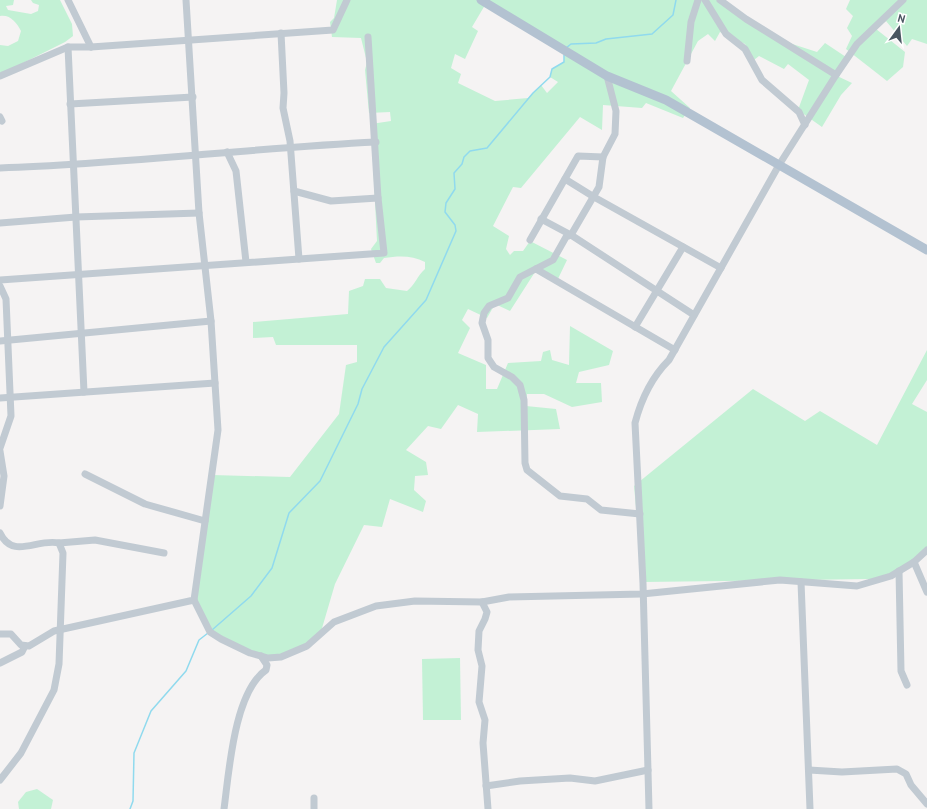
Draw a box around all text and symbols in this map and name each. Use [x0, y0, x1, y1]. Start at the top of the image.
north arrow [879, 8, 919, 48]
text: N [896, 11, 907, 26]

